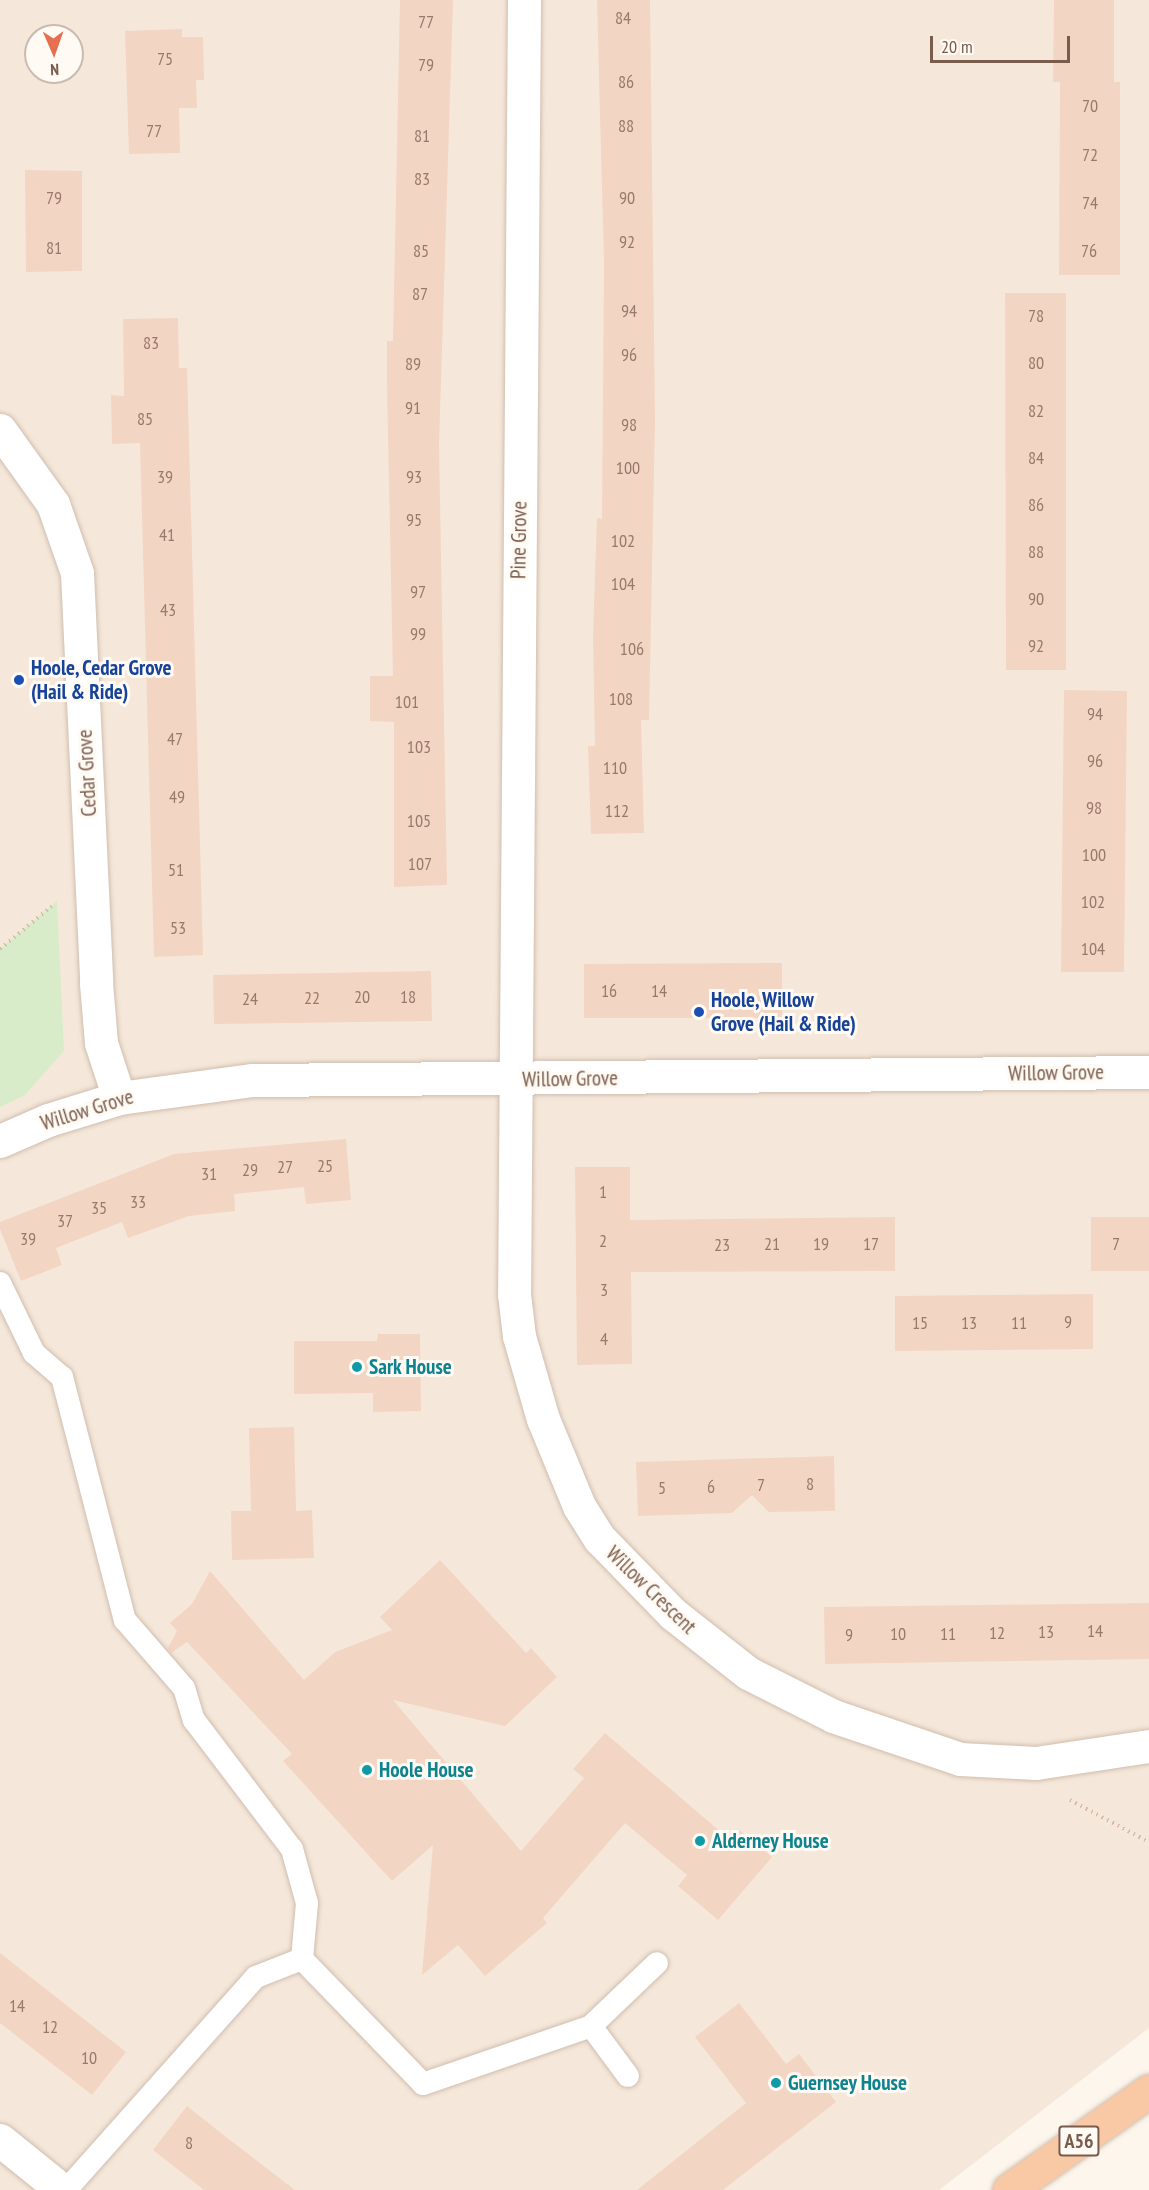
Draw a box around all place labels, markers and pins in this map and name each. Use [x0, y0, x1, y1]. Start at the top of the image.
place label: Hoole, Cedar Grove (Hail & Ride) [31, 655, 173, 705]
marker: Hoole, Cedar Grove (Hail & Ride) [12, 673, 26, 687]
place label: Hoole, Willow Grove (Hail & Ride) [711, 987, 856, 1037]
marker: Hoole, Willow Grove (Hail & Ride) [692, 1005, 706, 1019]
place label: Sark House [369, 1354, 452, 1380]
marker: Sark House [350, 1360, 364, 1374]
place label: Hoole House [379, 1757, 474, 1783]
marker: Hoole House [360, 1763, 374, 1777]
place label: Alderney House [712, 1828, 829, 1854]
marker: Alderney House [693, 1834, 707, 1848]
place label: Guernsey House [788, 2070, 908, 2096]
marker: Guernsey House [769, 2076, 783, 2090]

